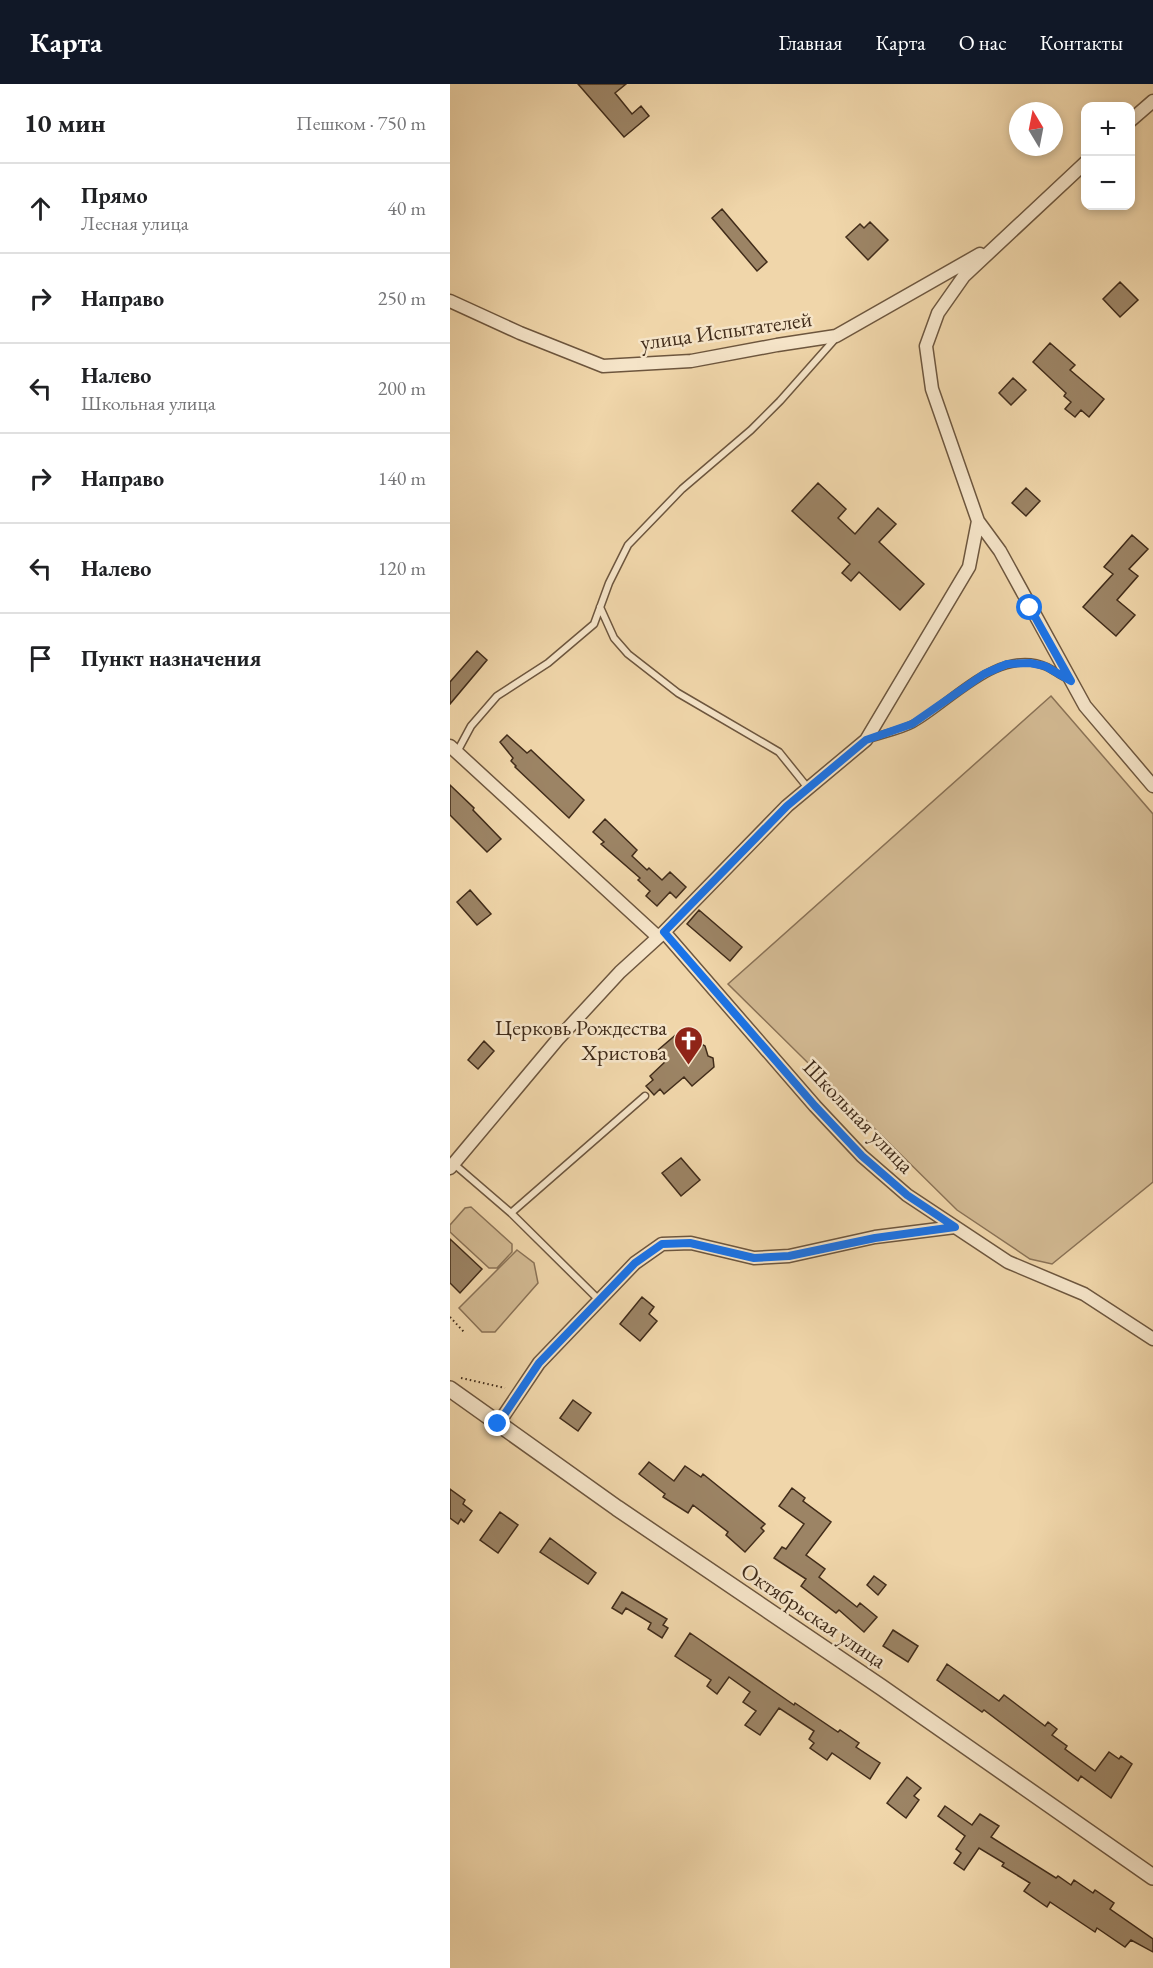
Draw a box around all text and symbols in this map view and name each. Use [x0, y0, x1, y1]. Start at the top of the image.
text: Карта [30, 24, 102, 60]
text: Главная [778, 29, 842, 56]
text: Карта [875, 29, 926, 56]
text: О нас [959, 29, 1007, 56]
text: Контакты [1040, 29, 1123, 56]
north arrow [1009, 102, 1063, 156]
map controls [1081, 102, 1135, 210]
button: + [1081, 102, 1135, 156]
text: 10 мин [24, 106, 105, 140]
text: Пешком · 750 m [296, 110, 426, 136]
button: − [1081, 156, 1135, 210]
text: Прямо [81, 181, 148, 210]
icon: ahead [24, 192, 57, 225]
text: 40 m [387, 195, 426, 221]
text: Лесная улица [81, 210, 189, 236]
icon: right [24, 282, 57, 315]
text: Направо [81, 284, 164, 313]
text: 250 m [378, 285, 426, 311]
street label: улица Испытателей [639, 304, 814, 357]
text: Налево [81, 361, 151, 390]
icon: left [24, 372, 57, 405]
text: 200 m [378, 375, 426, 401]
text: Школьная улица [81, 390, 216, 416]
icon: right [24, 462, 57, 495]
text: Направо [81, 464, 164, 493]
text: 140 m [378, 465, 426, 491]
icon: left [24, 552, 57, 585]
text: Налево [81, 554, 151, 583]
text: 120 m [378, 555, 426, 581]
route start [1016, 594, 1042, 620]
icon: arrive [24, 642, 57, 675]
text: Пункт назначения [81, 644, 261, 673]
place label: Церковь Рождества Христова [495, 1013, 667, 1067]
church icon: Церковь Рождества Христова [672, 1024, 704, 1066]
street label: Школьная улица [797, 1053, 921, 1180]
route end [484, 1410, 510, 1436]
street label: Октябрьская улица [735, 1556, 892, 1675]

